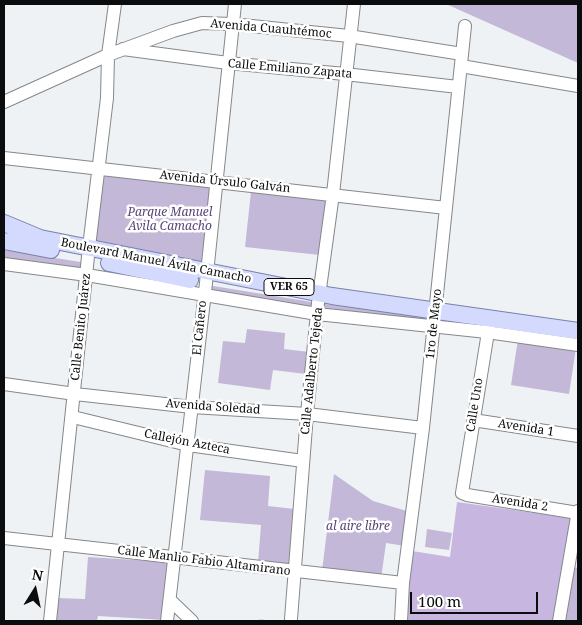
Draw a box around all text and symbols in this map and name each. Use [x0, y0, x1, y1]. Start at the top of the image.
street label: Avenida Cuauhtémoc [210, 17, 332, 41]
street label: Calle Emiliano Zapata [227, 56, 353, 82]
street label: Avenida Úrsulo Galván [159, 168, 291, 196]
park label: Parque Manuel Avila Camacho [128, 206, 212, 234]
street label: Boulevard Manuel Ávila Camacho [59, 235, 253, 287]
street label: Calle Benito Juárez [68, 273, 94, 381]
road number: VER 65 [264, 278, 314, 296]
street label: 1ro de Mayo [423, 288, 445, 360]
street label: El Cañero [190, 300, 210, 356]
street label: Calle Adalberto Tejeda [298, 307, 326, 435]
street label: Calle Uno [464, 377, 486, 433]
street label: Avenida Soledad [165, 397, 261, 417]
street label: Avenida 1 [497, 416, 555, 440]
street label: Callejón Azteca [143, 427, 231, 457]
street label: Avenida 2 [491, 491, 549, 515]
park label: al aire libre [326, 520, 390, 534]
street label: Calle Manlio Fabio Altamirano [117, 543, 291, 579]
text: N [31, 564, 45, 585]
north arrow [10, 565, 60, 615]
scale bar [412, 582, 540, 614]
text: 100 m [418, 591, 461, 611]

